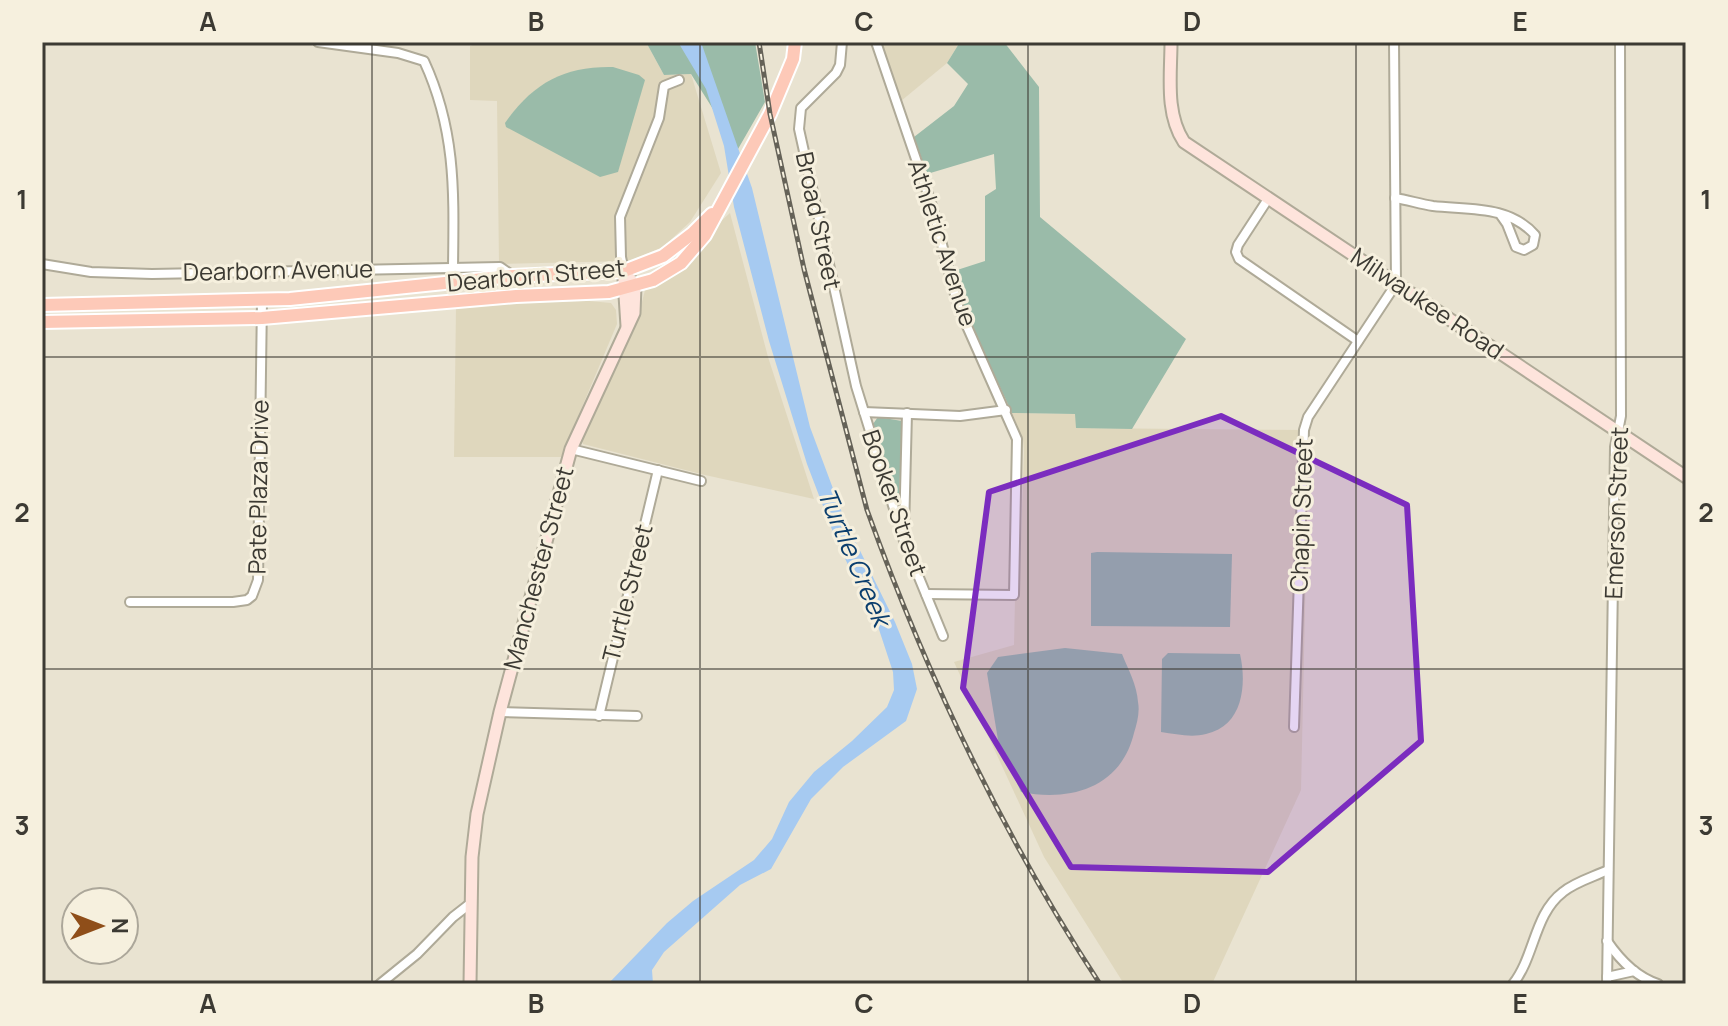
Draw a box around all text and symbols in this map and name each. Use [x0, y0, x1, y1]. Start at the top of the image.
text: A [199, 3, 217, 39]
text: B [528, 3, 544, 39]
text: C [854, 3, 874, 39]
text: D [1183, 3, 1201, 39]
text: E [1512, 3, 1528, 39]
street label: Broad Street [789, 149, 850, 293]
street label: Athletic Avenue [901, 155, 986, 330]
text: 1 [16, 181, 28, 217]
text: 1 [1700, 181, 1712, 217]
street label: Milwaukee Road [1345, 239, 1511, 366]
street label: Dearborn Street [446, 250, 626, 299]
street label: Dearborn Avenue [183, 251, 373, 288]
street label: Pate Plaza Drive [239, 399, 276, 575]
street label: Booker Street [855, 425, 936, 580]
street label: Emerson Street [1596, 426, 1635, 600]
street label: Chapin Street [1281, 437, 1320, 593]
street label: Manchester Street [495, 462, 581, 673]
water label: Turtle Creek [810, 482, 902, 635]
text: 2 [14, 494, 30, 530]
text: 2 [1698, 494, 1714, 530]
street label: Turtle Street [594, 520, 660, 665]
text: 3 [14, 807, 30, 843]
text: 3 [1698, 807, 1714, 843]
north arrow [60, 886, 140, 966]
text: N [105, 918, 135, 934]
text: A [199, 985, 217, 1021]
text: B [528, 985, 544, 1021]
text: C [854, 985, 874, 1021]
text: D [1183, 985, 1201, 1021]
text: E [1512, 985, 1528, 1021]

